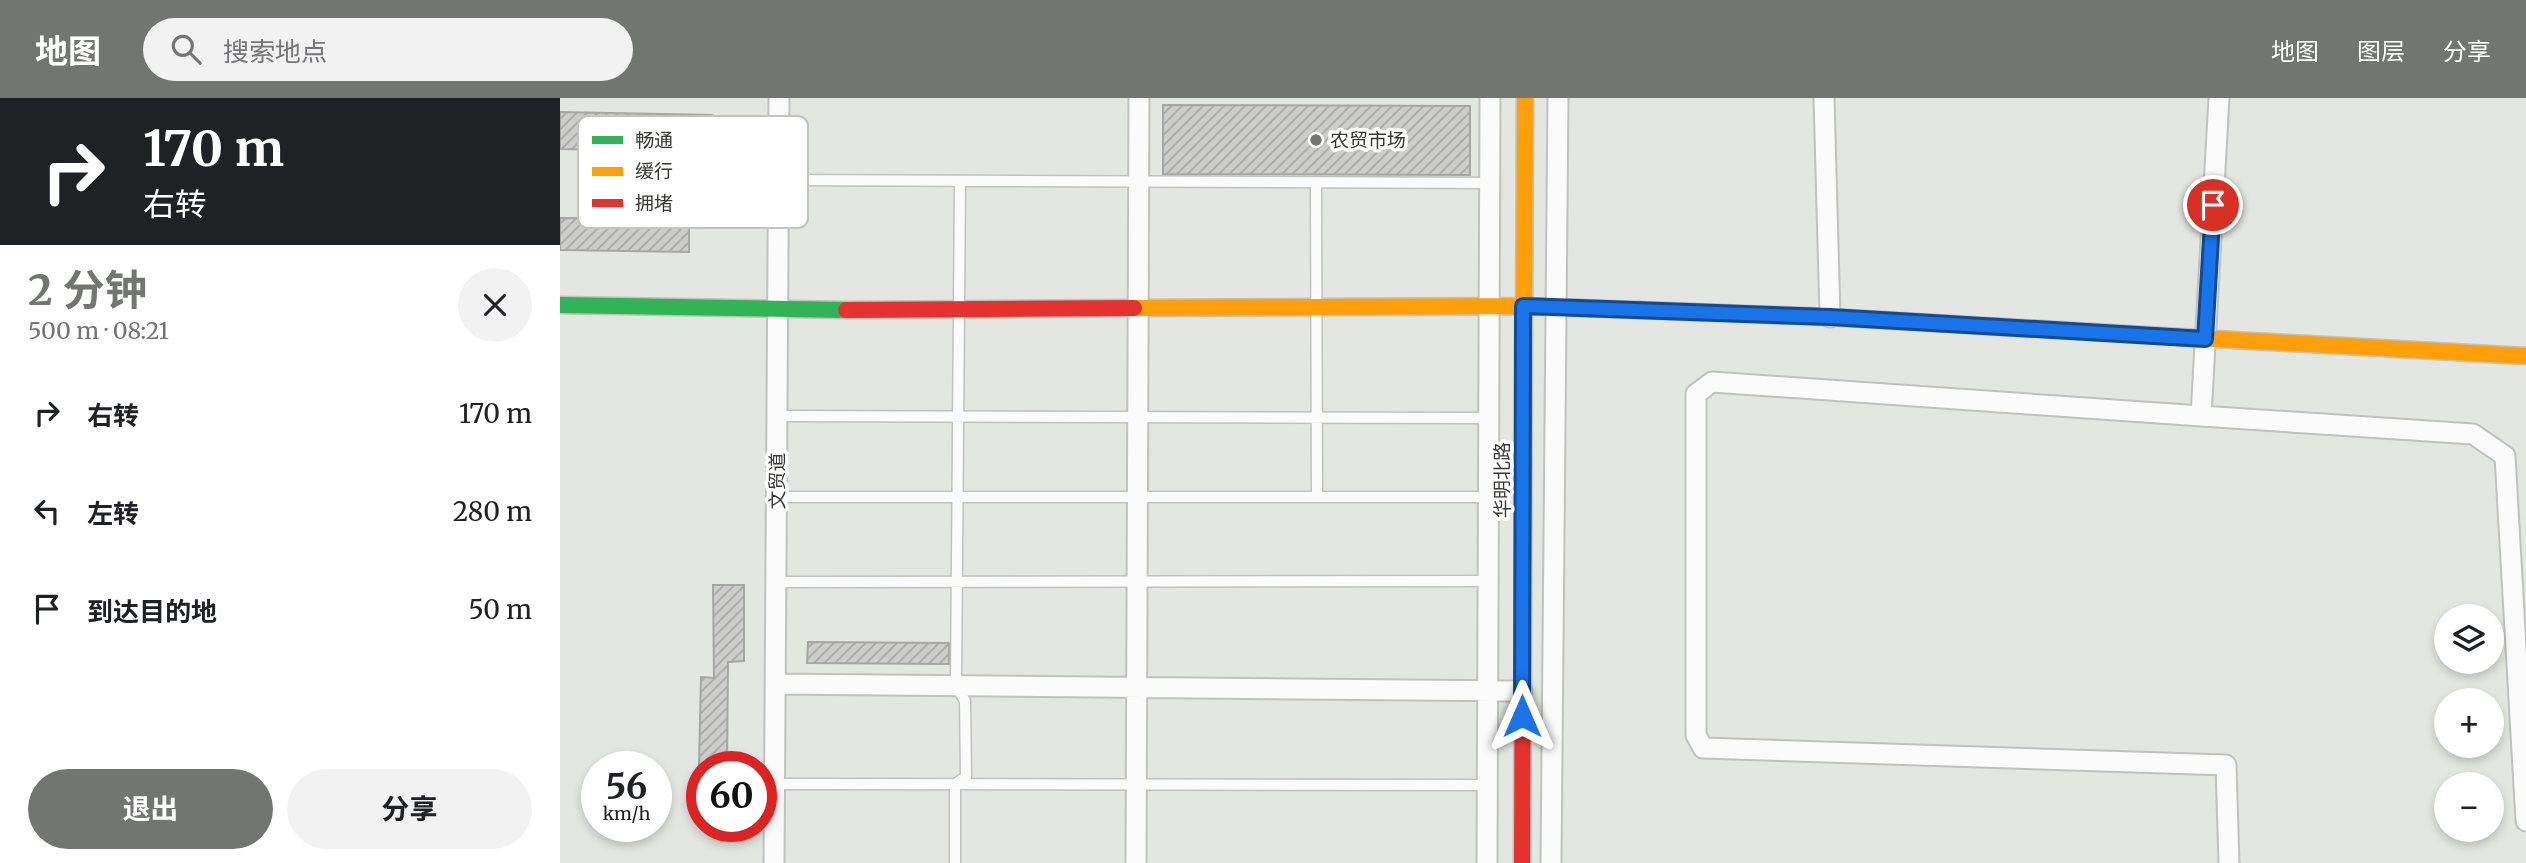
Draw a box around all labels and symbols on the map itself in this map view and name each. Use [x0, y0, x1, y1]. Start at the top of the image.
legend [578, 116, 808, 228]
text: 畅通 [635, 128, 673, 152]
place label: 农贸市场 [1330, 128, 1406, 152]
marker: 农贸市场 [1308, 132, 1324, 148]
text: 缓行 [635, 159, 673, 183]
pin [2183, 175, 2243, 235]
text: 拥堵 [635, 191, 673, 215]
street label: 华明北路 [1490, 442, 1514, 518]
street label: 文贸道 [765, 452, 789, 510]
position arrow [1485, 679, 1559, 753]
speed limit sign: 60 [686, 751, 777, 842]

